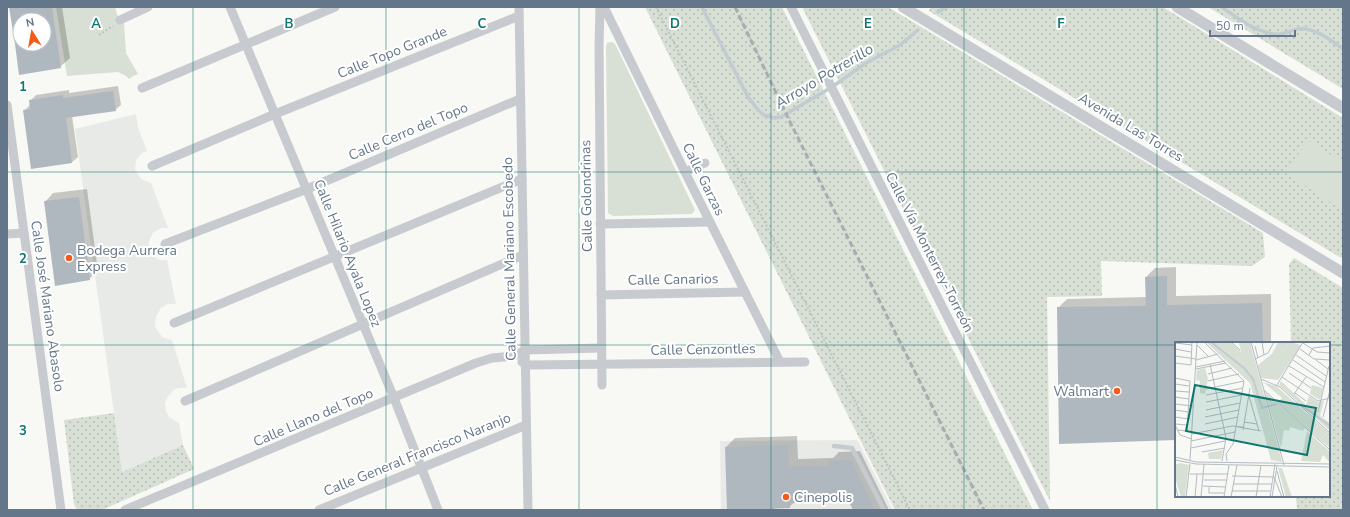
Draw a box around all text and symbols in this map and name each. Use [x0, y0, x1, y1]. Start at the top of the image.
north arrow [12, 12, 52, 52]
scale bar [1210, 12, 1295, 38]
text: N [25, 15, 36, 31]
text: A [91, 15, 101, 33]
text: B [285, 15, 294, 33]
text: C [478, 15, 487, 33]
text: D [670, 15, 680, 33]
text: E [864, 15, 872, 33]
text: F [1057, 15, 1065, 33]
text: 50 m [1216, 18, 1244, 34]
street label: Calle Topo Grande [335, 22, 450, 83]
water label: Arroyo Potrerillo [770, 39, 877, 114]
text: 1 [19, 78, 27, 96]
street label: Avenida Las Torres [1075, 89, 1187, 166]
street label: Calle Cerro del Topo [346, 98, 471, 165]
street label: Calle Golondrinas [576, 139, 597, 252]
street label: Calle Garzas [678, 140, 730, 219]
street label: Calle General Mariano Escobedo [498, 157, 521, 361]
street label: Calle Vía Monterrey-Torreón [881, 169, 978, 336]
street label: Calle Hilario Ayala Lopez [309, 176, 386, 330]
street label: Calle José Mariano Abasolo [26, 219, 69, 393]
place label: Bodega Aurrera Express [77, 241, 177, 276]
text: 2 [19, 250, 27, 268]
marker: Bodega Aurrera Express [64, 253, 74, 263]
street label: Calle Canarios [628, 269, 719, 290]
street label: Calle Cenzontles [650, 339, 756, 360]
inset map [1175, 342, 1330, 497]
place label: Walmart [1053, 382, 1109, 401]
street label: Calle Llano del Topo [250, 383, 376, 451]
marker: Walmart [1112, 386, 1122, 396]
street label: Calle General Francisco Naranjo [321, 408, 514, 501]
text: 3 [19, 422, 27, 440]
place label: Cinepolis [794, 488, 852, 507]
marker: Cinepolis [781, 492, 791, 502]

